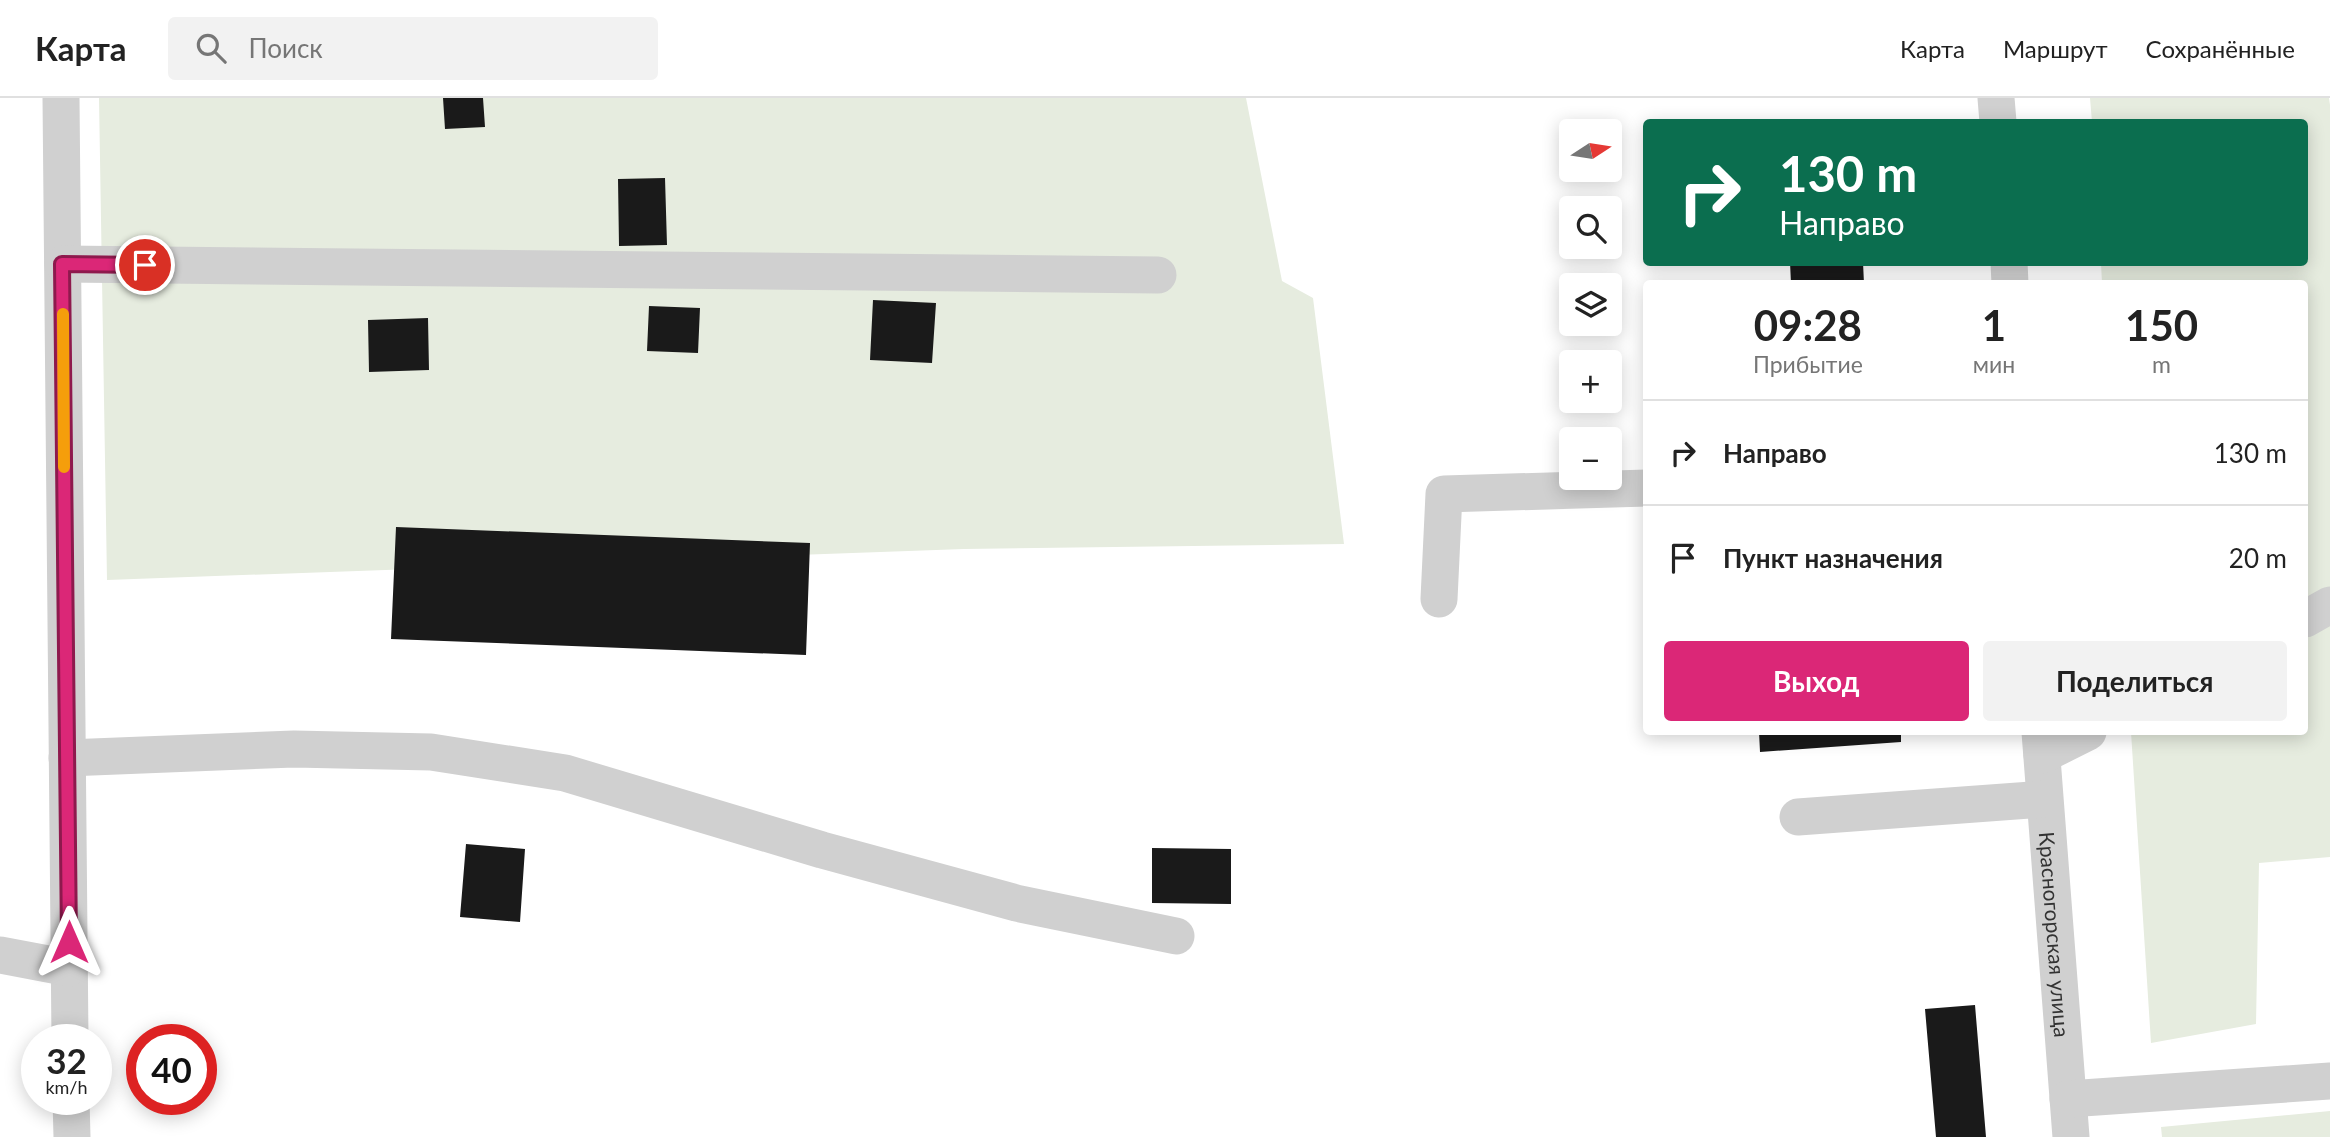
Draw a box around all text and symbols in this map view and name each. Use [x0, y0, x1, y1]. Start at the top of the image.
search box [168, 17, 658, 80]
text: Карта [35, 28, 126, 68]
icon: search [192, 29, 230, 67]
text: Поиск [248, 32, 323, 64]
text: Карта [1900, 34, 1965, 63]
text: Маршрут [2003, 34, 2108, 63]
text: Сохранённые [2146, 34, 2295, 63]
north arrow [1559, 119, 1622, 182]
map controls [1559, 119, 1622, 490]
text: 130 m [1779, 144, 1917, 202]
icon: right [1664, 147, 1755, 238]
button: search [1559, 196, 1622, 259]
text: Направо [1779, 203, 1905, 242]
pin [115, 235, 175, 295]
icon: arrive [126, 246, 164, 284]
button: layers [1559, 273, 1622, 336]
text: 09:28 [1754, 300, 1862, 350]
text: 1 [1982, 300, 2006, 350]
text: 150 [2125, 300, 2198, 350]
button: + [1559, 350, 1622, 413]
text: Прибытие [1753, 350, 1863, 378]
text: мин [1973, 350, 2015, 378]
text: m [2152, 350, 2171, 378]
button: − [1559, 427, 1622, 490]
icon: right [1664, 434, 1702, 472]
text: Направо [1723, 437, 1827, 469]
text: 130 m [2214, 437, 2287, 469]
icon: arrive [1664, 539, 1702, 577]
text: Пункт назначения [1723, 542, 1943, 574]
text: 20 m [2229, 542, 2287, 574]
button: Выход [1664, 641, 1969, 721]
button: Поделиться [1983, 641, 2287, 721]
street label: Красногорская улица [2035, 831, 2076, 1038]
position arrow [32, 905, 106, 979]
speed limit sign: 40 [126, 1024, 217, 1115]
text: 32 [46, 1039, 87, 1081]
text: km/h [45, 1076, 88, 1098]

